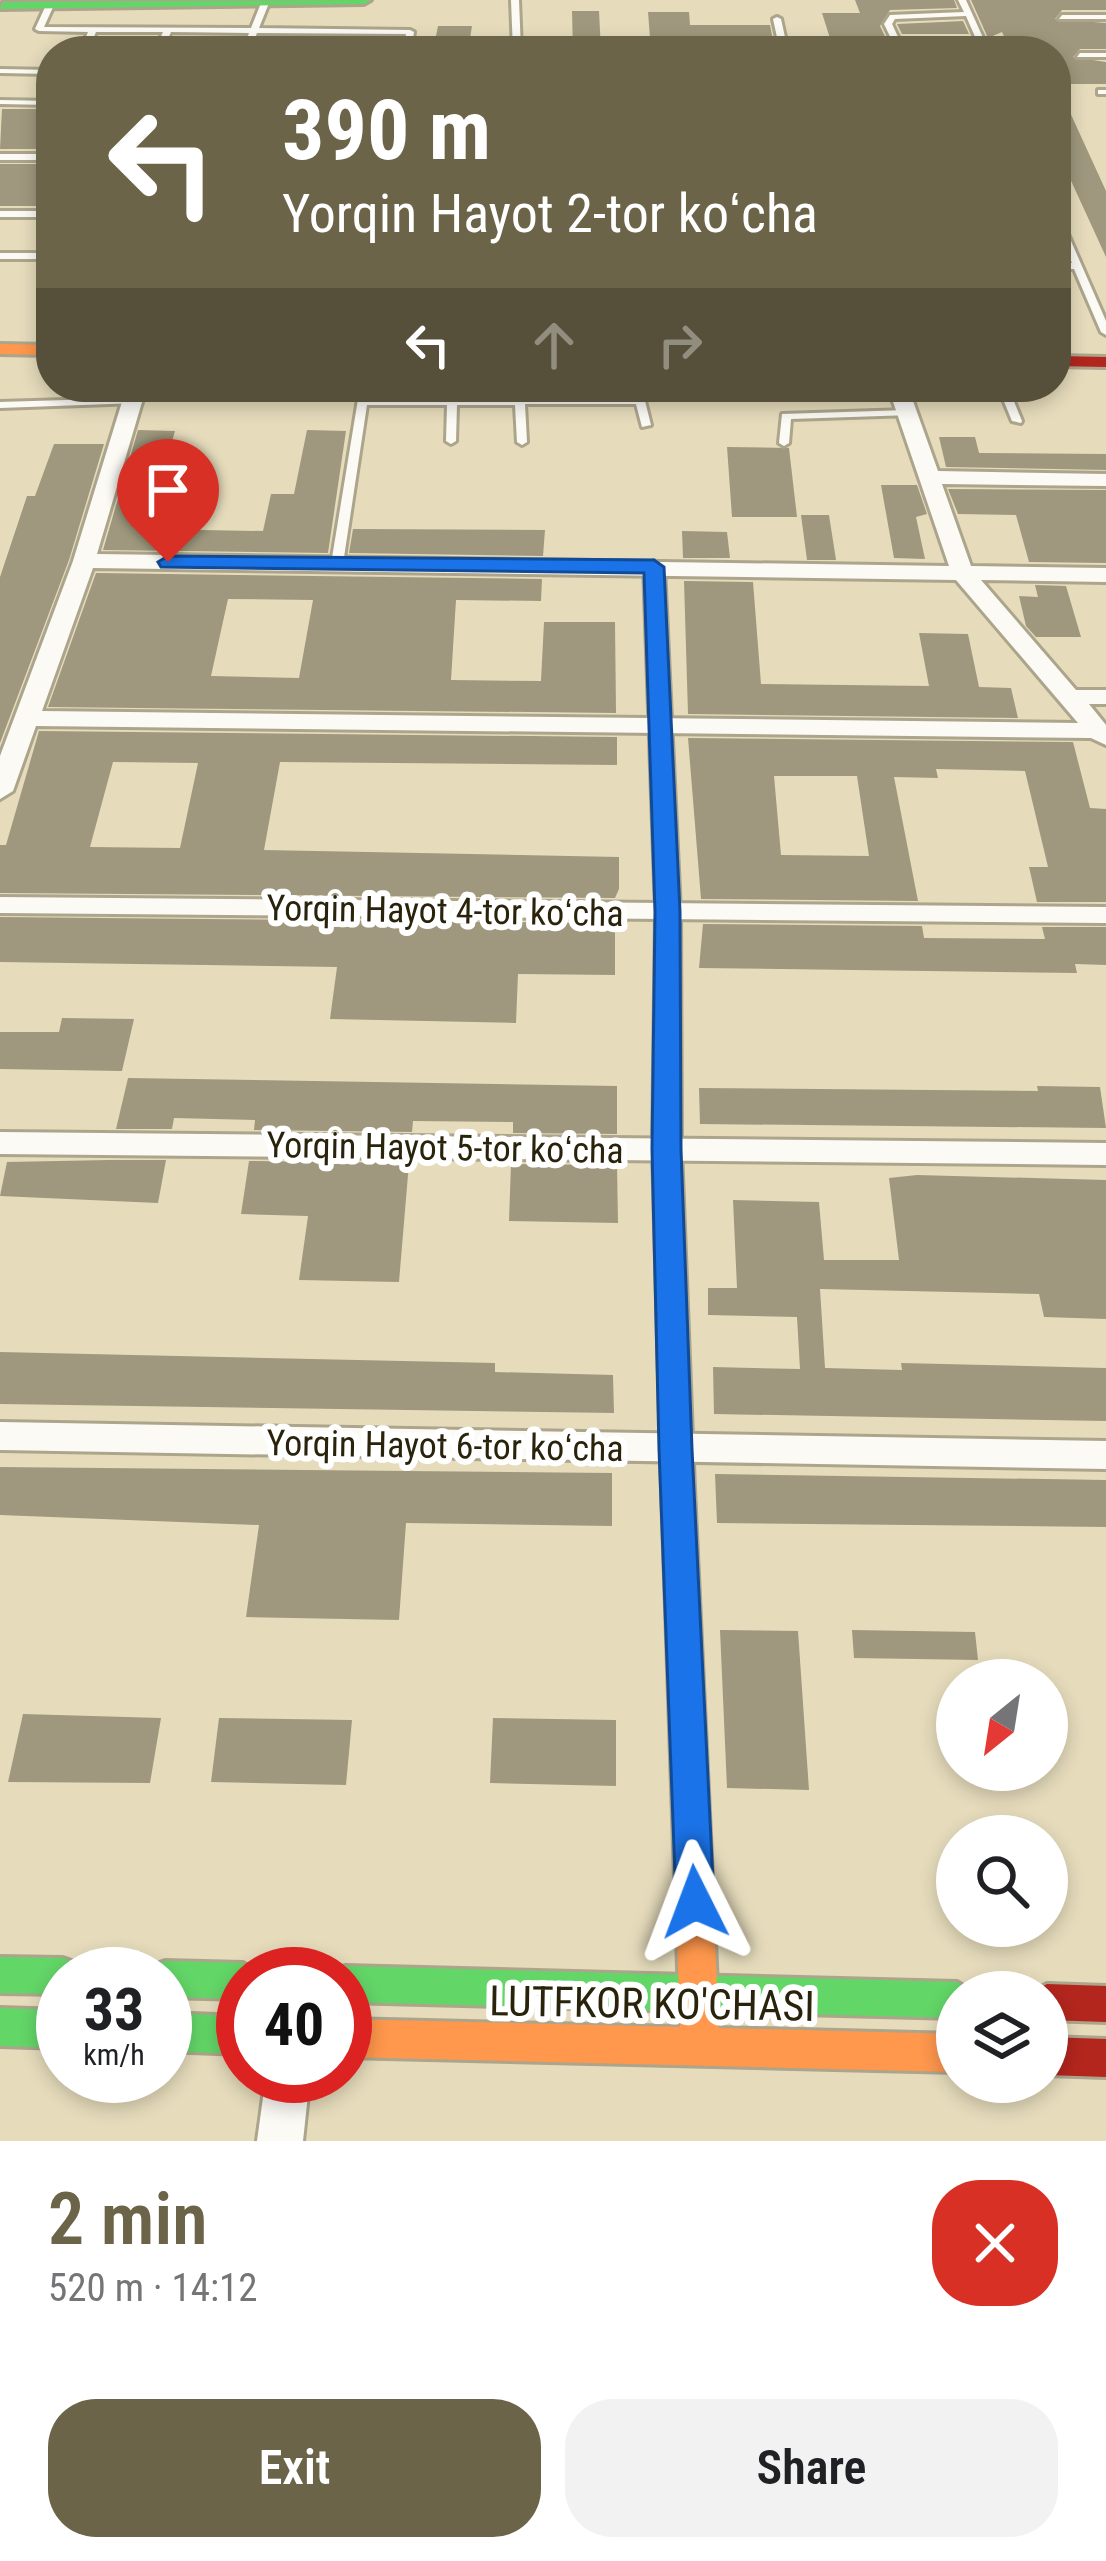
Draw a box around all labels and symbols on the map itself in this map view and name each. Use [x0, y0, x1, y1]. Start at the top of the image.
pin [117, 439, 219, 562]
street label: Yorqin Hayot 4-tor koʻcha [266, 887, 624, 935]
street label: Yorqin Hayot 5-tor koʻcha [266, 1124, 624, 1172]
street label: Yorqin Hayot 6-tor koʻcha [266, 1422, 624, 1470]
north arrow [936, 1659, 1068, 1791]
position arrow [632, 1839, 758, 1965]
speed limit sign: 40 [216, 1947, 372, 2103]
street label: LUTFKOR KO'CHASI [489, 1976, 815, 2031]

